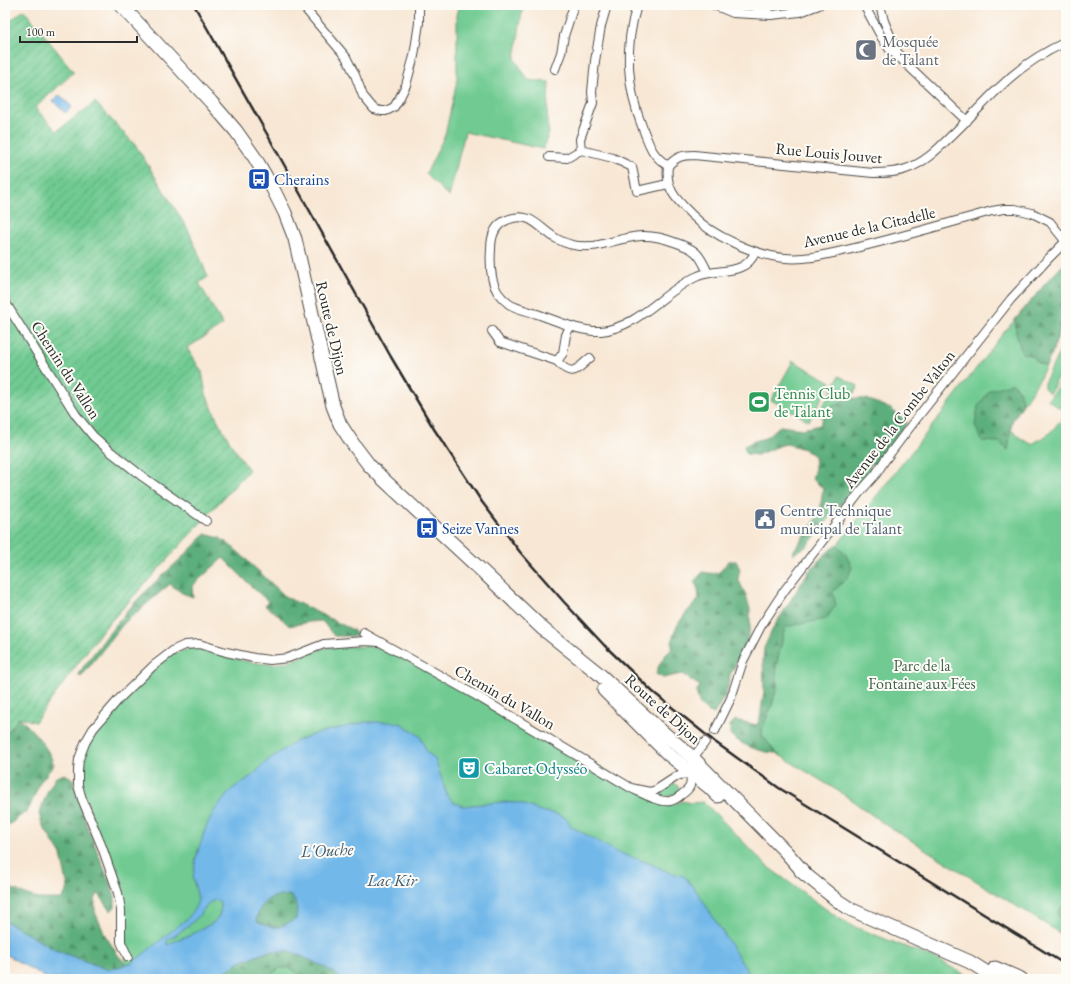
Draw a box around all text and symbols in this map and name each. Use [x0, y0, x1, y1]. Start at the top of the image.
scale bar [20, 18, 137, 44]
text: 100 m [26, 24, 56, 40]
place label: Mosquée de Talant [882, 31, 939, 70]
mosque icon: Mosquée de Talant [853, 37, 879, 63]
street label: Rue Louis Jouvet [775, 138, 883, 168]
bus stop icon: Cherains [246, 166, 272, 192]
place label: Cherains [274, 169, 329, 190]
street label: Avenue de la Citadelle [800, 202, 937, 253]
street label: Route de Dijon [311, 279, 353, 378]
street label: Chemin du Vallon [26, 317, 106, 424]
street label: Avenue de la Combe Valton [838, 345, 960, 493]
place label: Tennis Club de Talant [774, 383, 850, 422]
sports icon: Tennis Club de Talant [746, 389, 772, 415]
place label: Centre Technique municipal de Talant [780, 500, 902, 539]
public building icon: Centre Technique municipal de Talant [752, 506, 778, 532]
bus stop icon: Seize Vannes [414, 515, 440, 541]
place label: Seize Vannes [442, 518, 519, 539]
park label: Parc de la Fontaine aux Fées [868, 655, 976, 694]
street label: Chemin du Vallon [451, 660, 560, 735]
street label: Route de Dijon [620, 669, 706, 749]
theatre icon: Cabaret Odysséo [456, 755, 482, 781]
place label: Cabaret Odysséo [484, 758, 588, 779]
water label: L'Ouche [299, 838, 354, 862]
water label: Lac Kir [366, 869, 419, 891]

